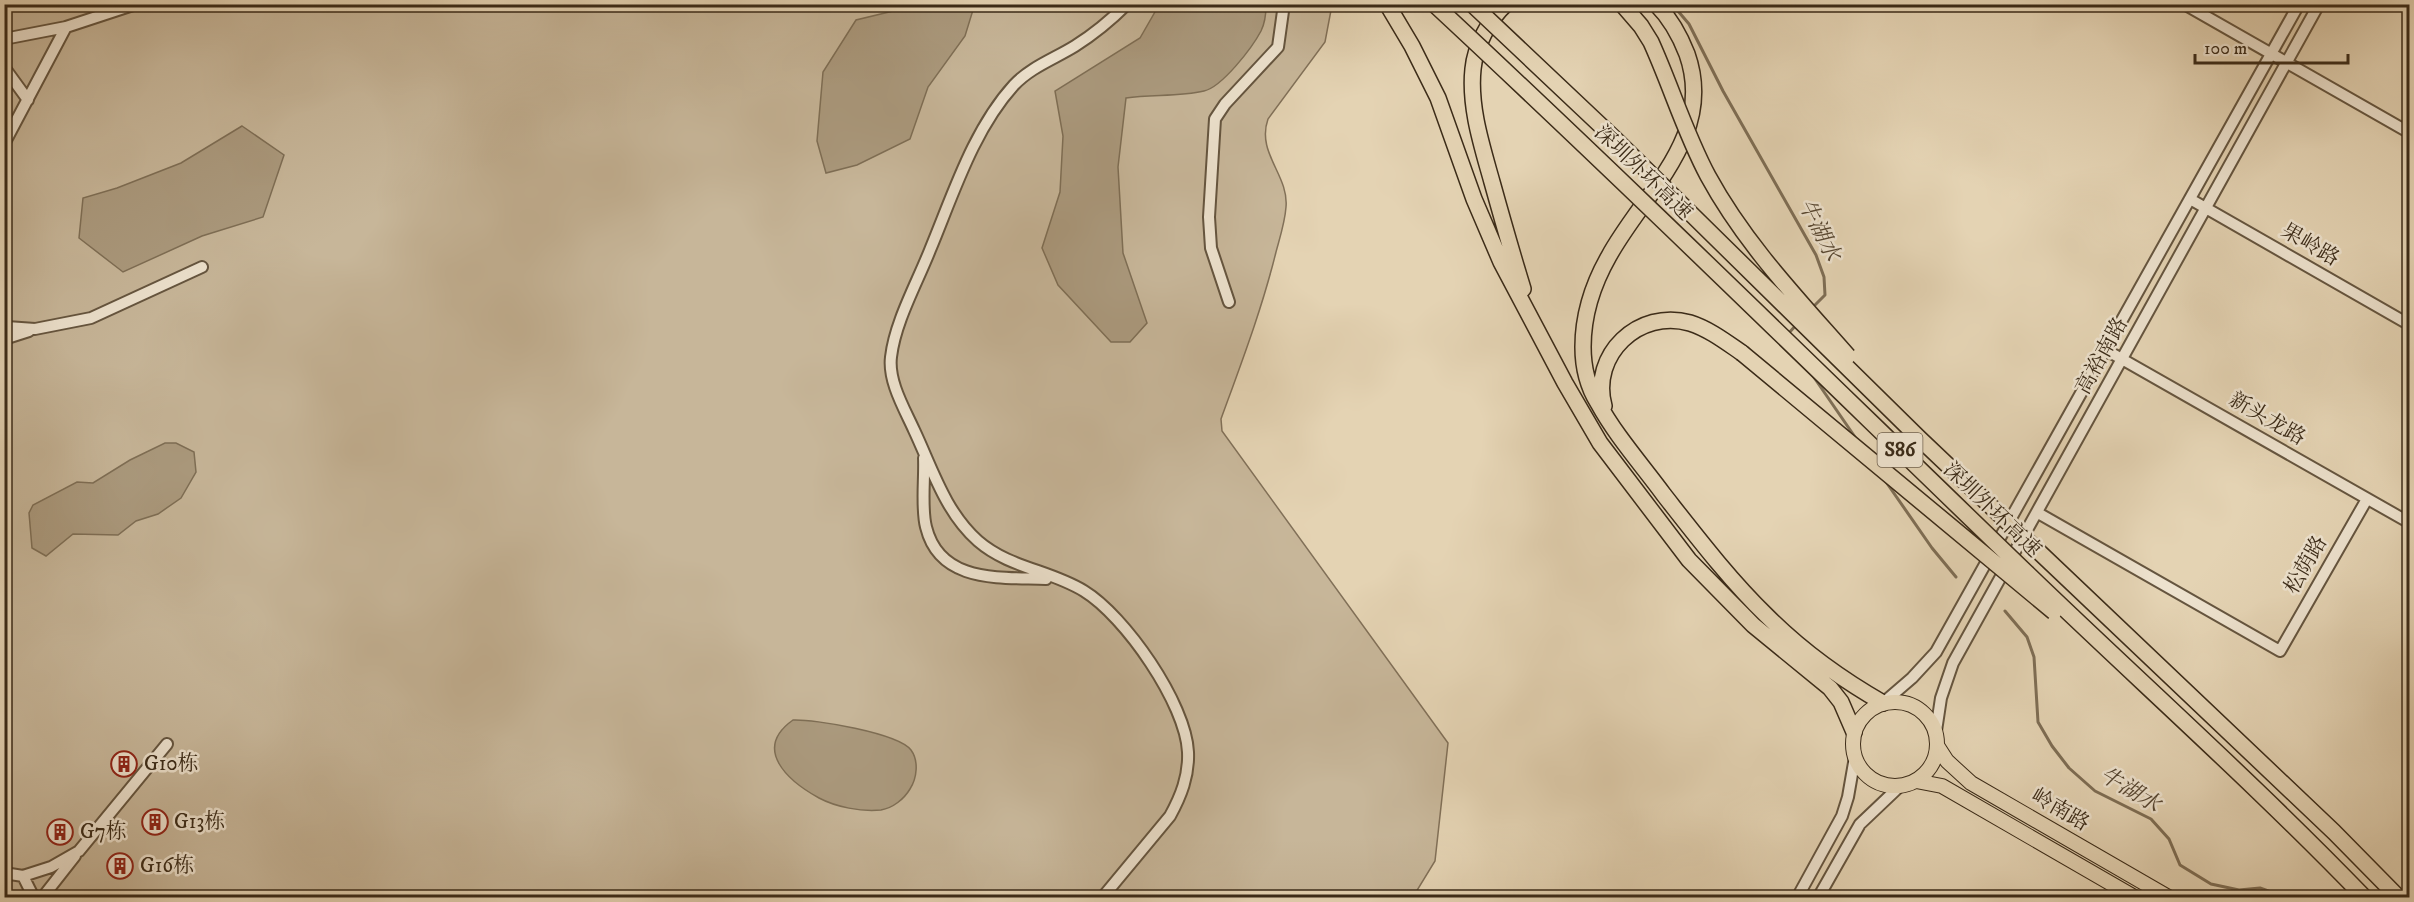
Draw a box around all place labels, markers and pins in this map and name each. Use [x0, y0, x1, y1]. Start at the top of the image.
building icon: G10栋 [109, 749, 139, 779]
place label: G10栋 [144, 751, 199, 777]
building icon: G13栋 [140, 807, 170, 837]
place label: G13栋 [174, 809, 225, 835]
building icon: G7栋 [45, 817, 75, 847]
place label: G7栋 [80, 819, 127, 845]
building icon: G16栋 [105, 851, 135, 881]
place label: G16栋 [140, 853, 194, 879]

